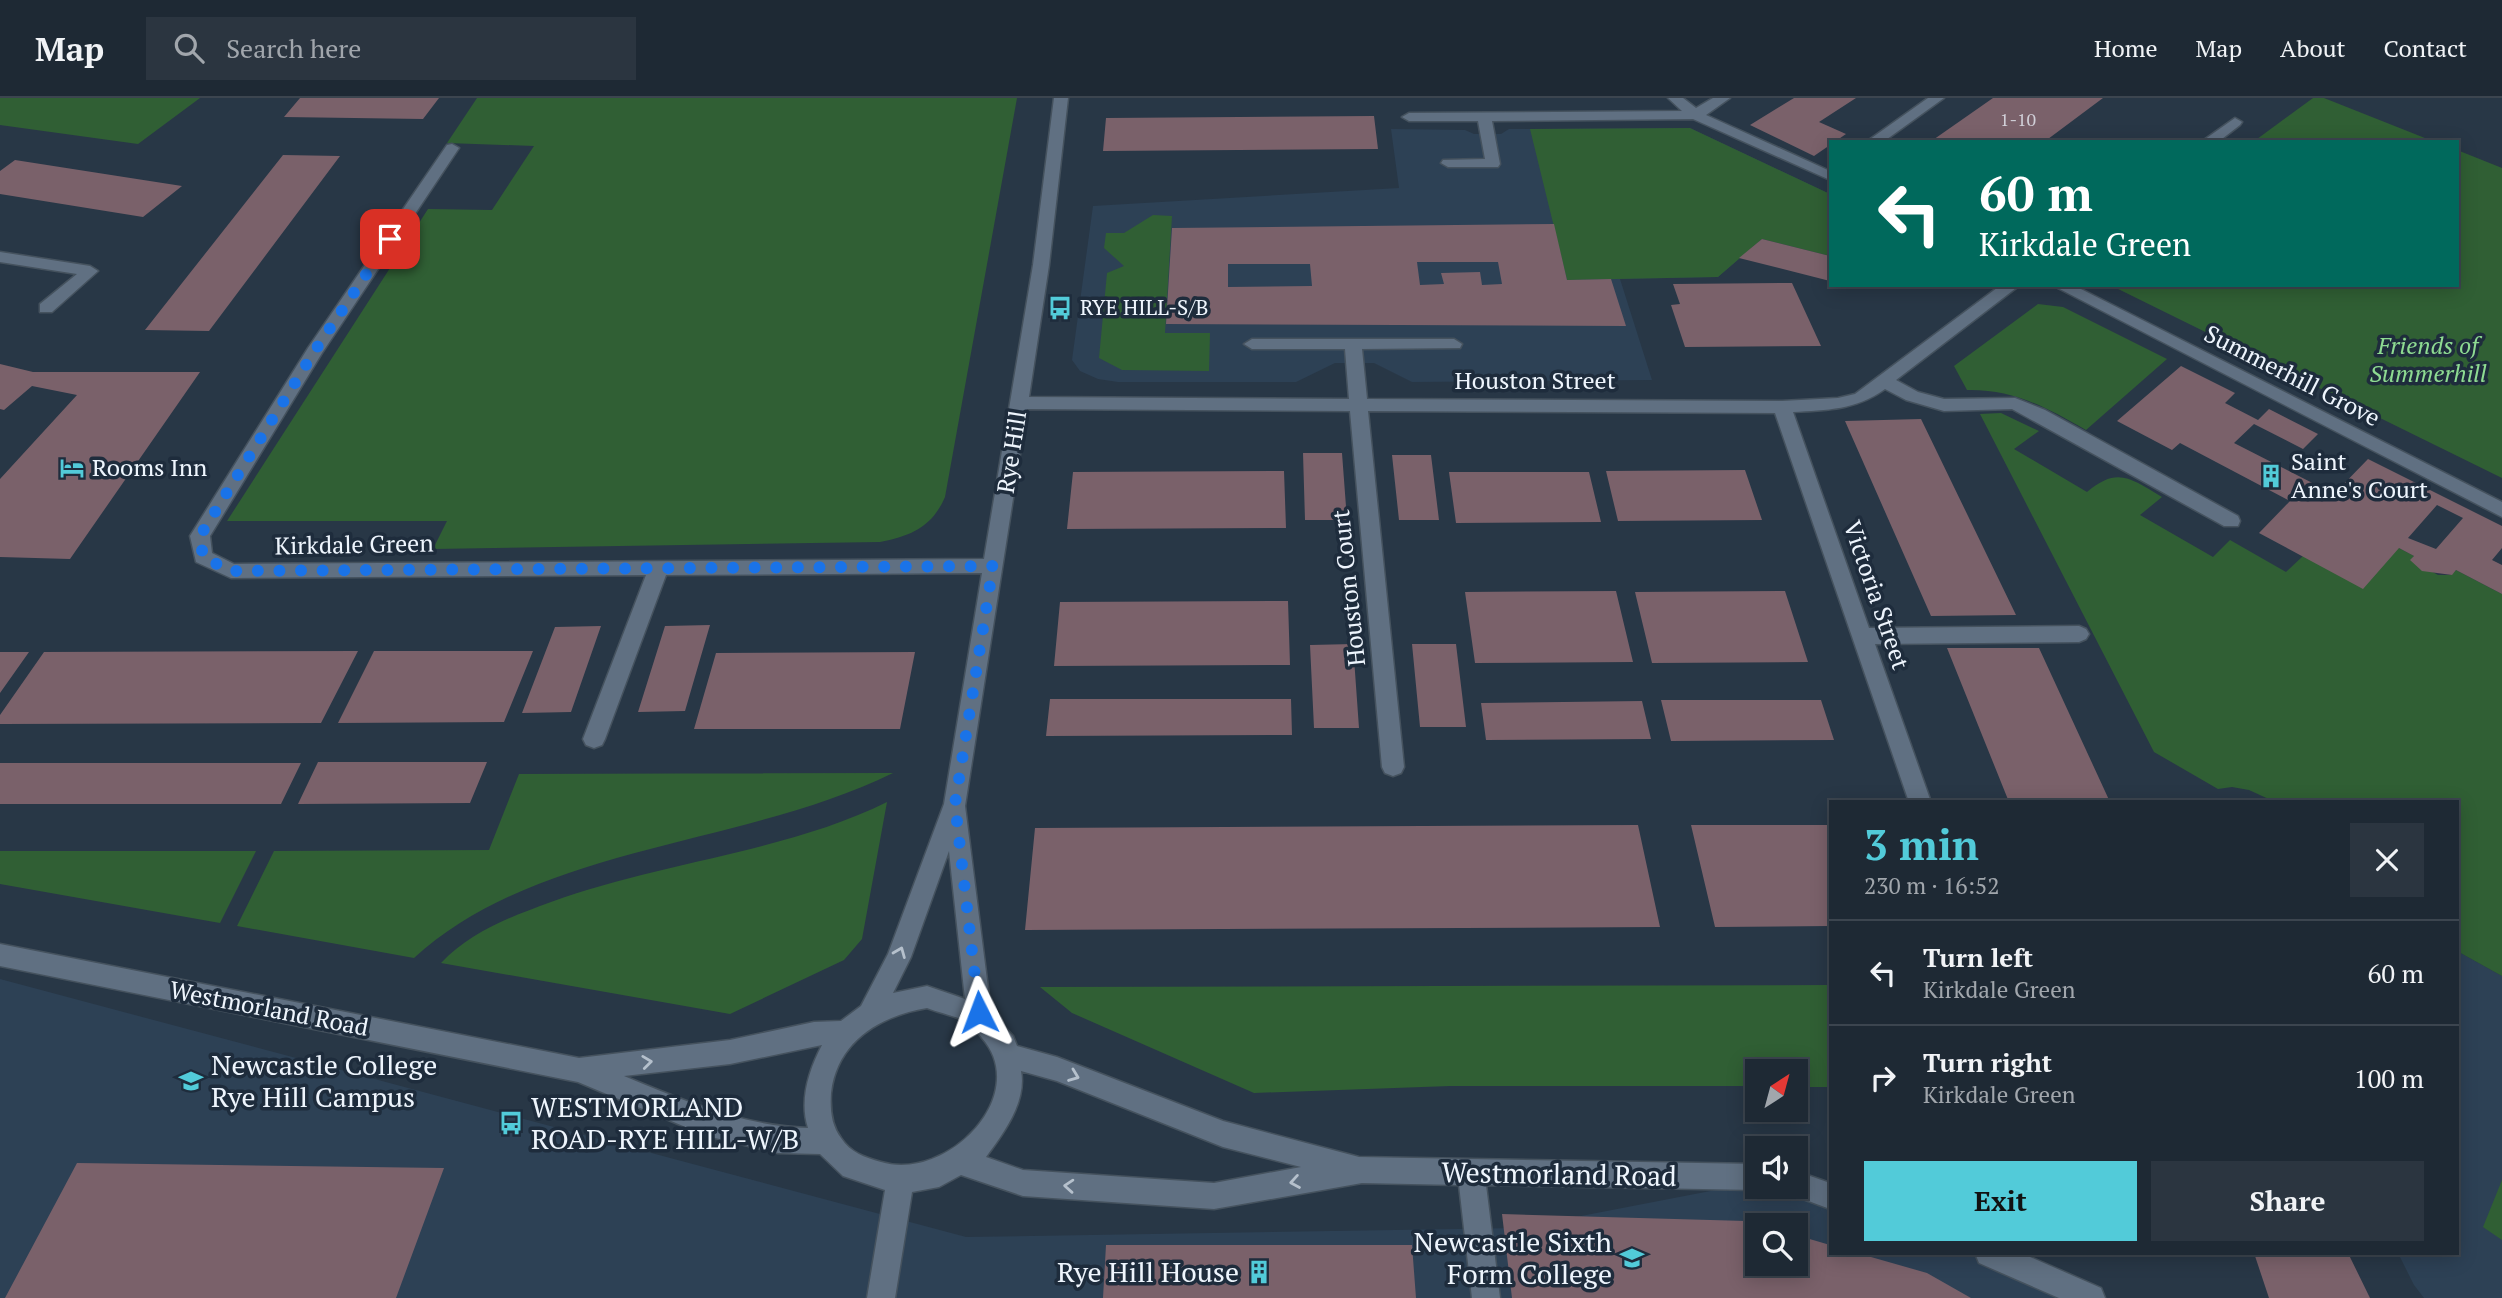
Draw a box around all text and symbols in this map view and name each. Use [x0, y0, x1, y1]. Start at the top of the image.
search box [146, 17, 636, 80]
text: Map [35, 27, 104, 70]
icon: search [170, 29, 208, 67]
text: Search here [226, 31, 361, 65]
text: Home [2094, 32, 2158, 64]
text: Map [2196, 32, 2242, 64]
text: About [2280, 32, 2346, 64]
text: Contact [2384, 32, 2467, 64]
house number: 1-10 [2000, 107, 2036, 131]
text: 60 m [1979, 160, 2093, 225]
icon: left [1864, 168, 1955, 259]
pin [360, 209, 420, 269]
icon: arrive [371, 220, 409, 258]
text: Kirkdale Green [1979, 223, 2191, 265]
place label: RYE HILL-S/B [1080, 293, 1208, 321]
bus stop icon: RYE HILL-S/B [1046, 294, 1074, 322]
street label: Summerhill Grove [2199, 317, 2386, 433]
park label: Friends of Summerhill [2369, 329, 2487, 389]
street label: Houston Street [1454, 364, 1616, 396]
street label: Rye Hill [989, 408, 1033, 495]
place label: Saint Anne's Court [2291, 445, 2428, 505]
place label: Rooms Inn [92, 451, 207, 483]
hotel icon: Rooms Inn [58, 454, 86, 482]
building icon: Saint Anne's Court [2257, 462, 2285, 490]
street label: Houston Court [1324, 508, 1372, 668]
street label: Victoria Street [1837, 516, 1917, 673]
street label: Kirkdale Green [274, 527, 434, 561]
text: 3 min [1864, 816, 1979, 872]
button: close [2350, 823, 2424, 897]
text: 230 m · 16:52 [1864, 870, 1999, 901]
text: Turn left [1923, 940, 2033, 974]
one-way arrow [892, 947, 906, 959]
icon: left [1864, 954, 1902, 992]
text: 60 m [2368, 956, 2424, 990]
street label: Westmorland Road [167, 973, 371, 1043]
text: Kirkdale Green [1923, 974, 2075, 1005]
position arrow [942, 975, 1016, 1049]
text: Turn right [1923, 1045, 2052, 1079]
place label: Newcastle College Rye Hill Campus [211, 1046, 437, 1115]
one-way arrow [641, 1054, 652, 1069]
north arrow [1745, 1059, 1808, 1122]
map controls [1745, 1059, 1808, 1276]
icon: right [1864, 1059, 1902, 1097]
text: 100 m [2354, 1061, 2424, 1095]
school or university icon: Newcastle College Rye Hill Campus [177, 1067, 205, 1095]
one-way arrow [1067, 1068, 1079, 1082]
text: Kirkdale Green [1923, 1079, 2075, 1110]
place label: WESTMORLAND ROAD-RYE HILL-W/B [531, 1088, 799, 1157]
bus stop icon: WESTMORLAND ROAD-RYE HILL-W/B [497, 1109, 525, 1137]
button: sound [1745, 1136, 1808, 1199]
street label: Westmorland Road [1441, 1153, 1677, 1194]
button: Exit [1864, 1161, 2137, 1241]
button: Share [2151, 1161, 2424, 1241]
one-way arrow [1289, 1173, 1301, 1188]
one-way arrow [1063, 1179, 1074, 1194]
button: search [1745, 1213, 1808, 1276]
place label: Newcastle Sixth Form College [1414, 1223, 1612, 1292]
school or university icon: Newcastle Sixth Form College [1618, 1244, 1646, 1272]
place label: Rye Hill House [1057, 1253, 1239, 1290]
building icon: Rye Hill House [1245, 1258, 1273, 1286]

